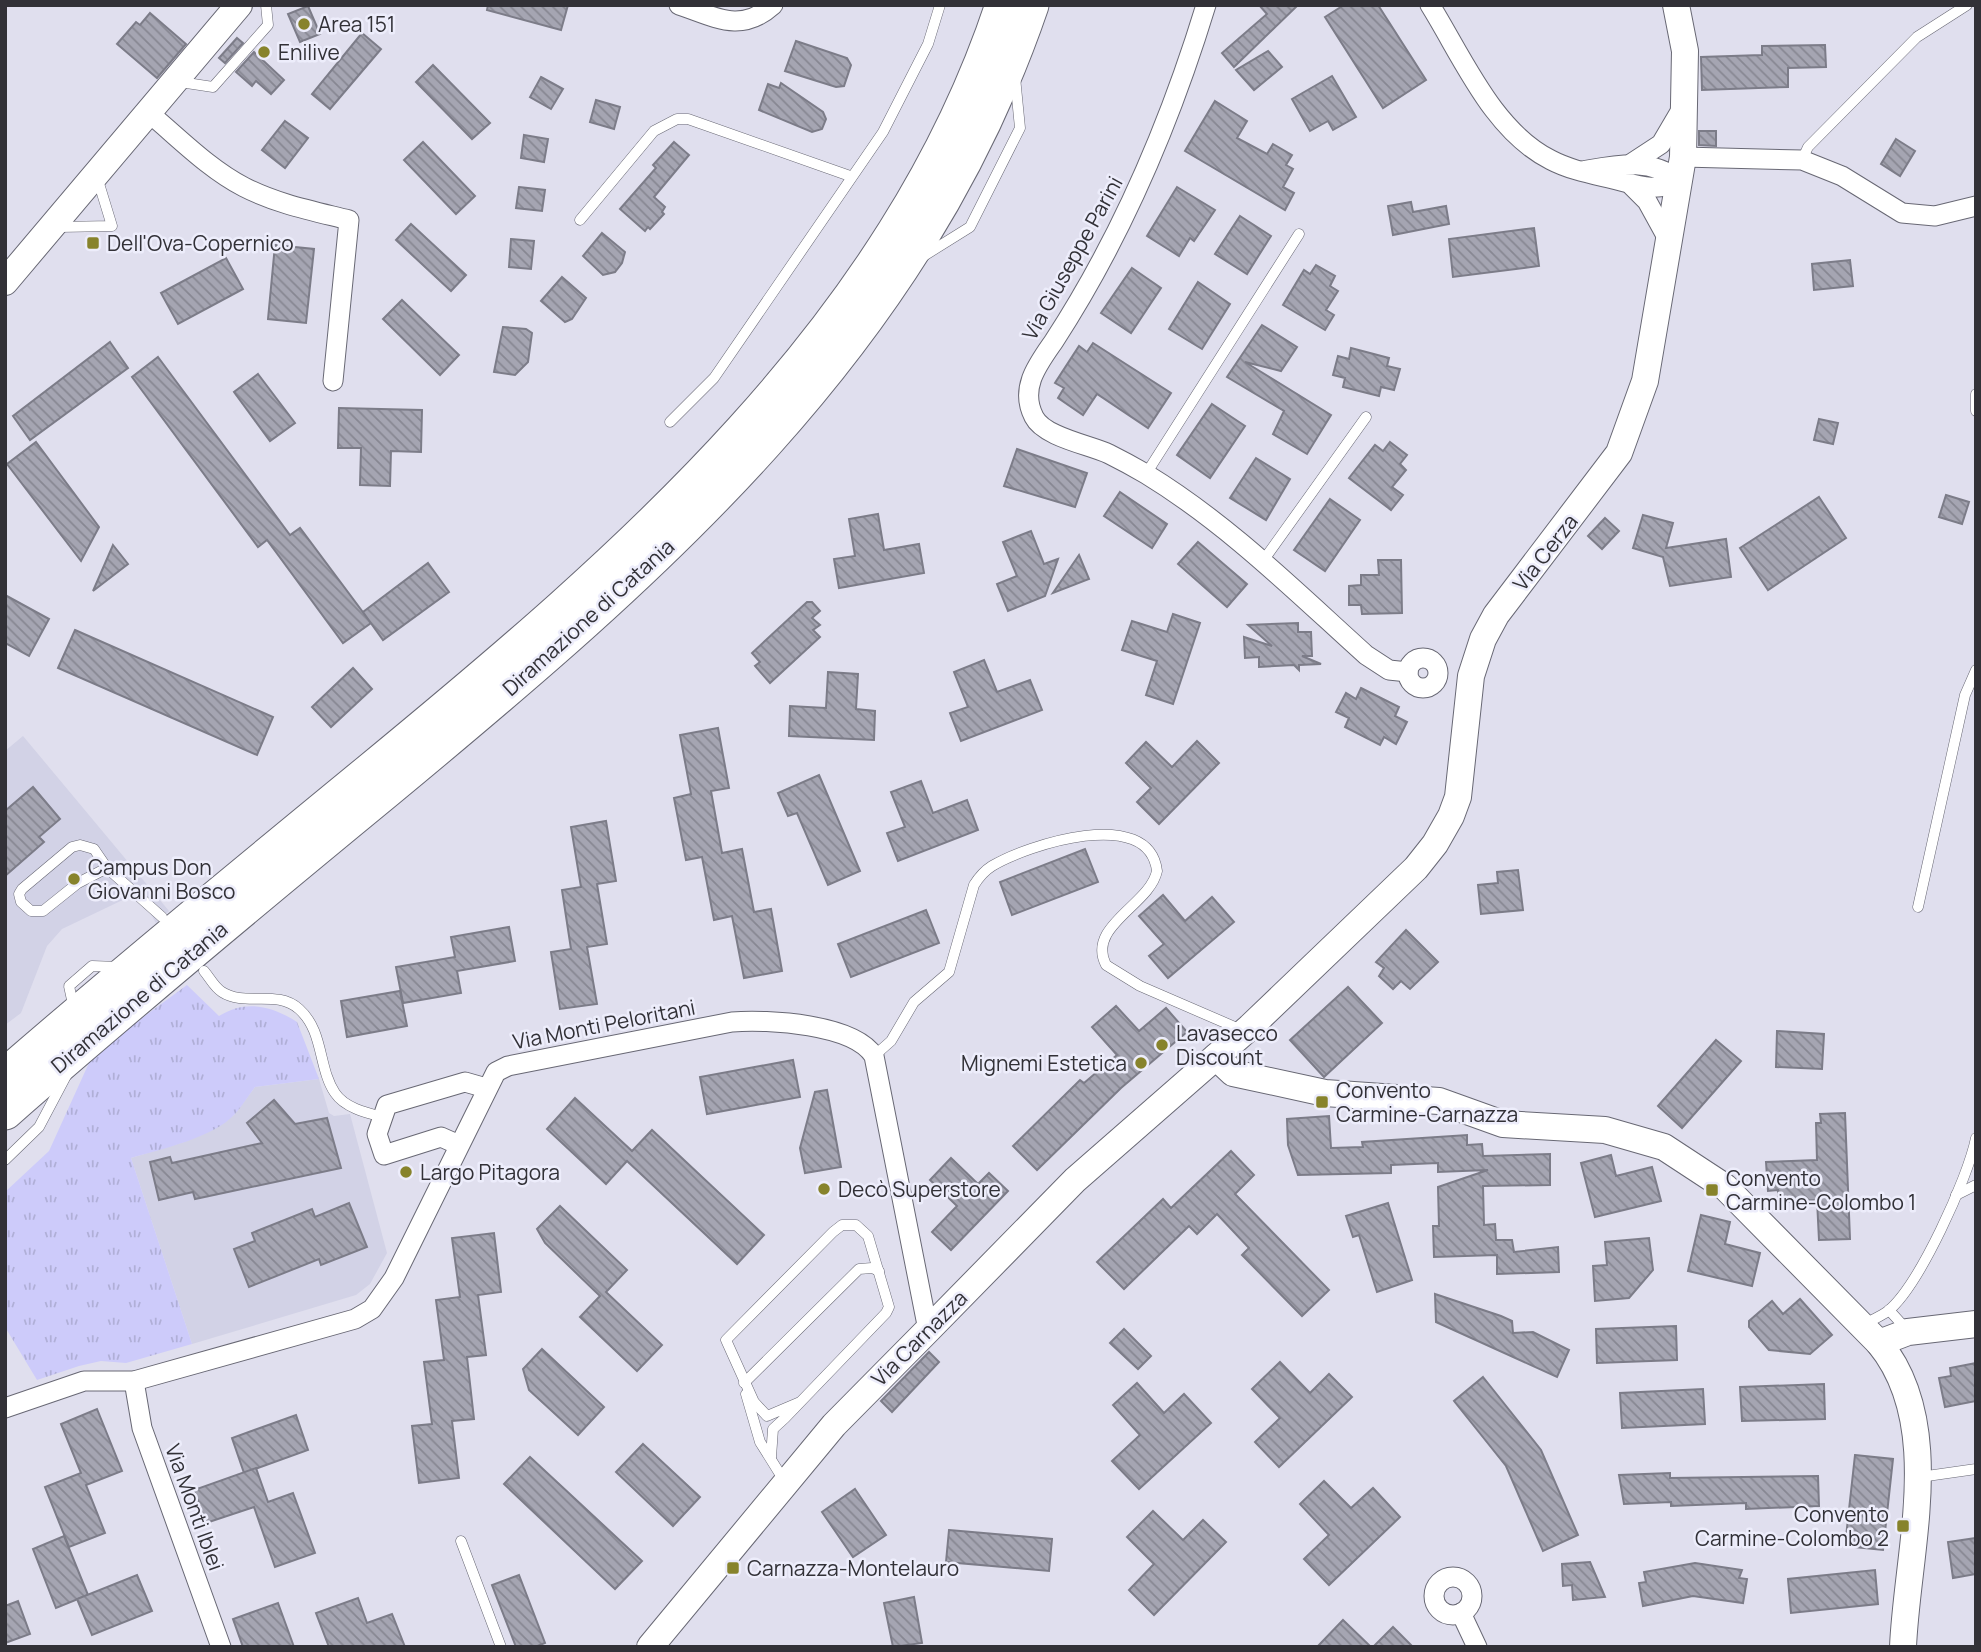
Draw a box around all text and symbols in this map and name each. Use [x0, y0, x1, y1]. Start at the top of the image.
place label: Area 151 [318, 10, 395, 38]
marker: Area 151 [296, 16, 312, 32]
place label: Enilive [278, 38, 340, 66]
marker: Enilive [256, 44, 272, 60]
street label: Via Giuseppe Parini [1015, 171, 1129, 345]
place label: Dell'Ova-Copernico [107, 229, 294, 257]
marker: Dell'Ova-Copernico [85, 235, 101, 251]
street label: Via Cerza [1506, 508, 1584, 596]
street label: Diramazione di Catania [496, 532, 680, 702]
place label: Campus Don Giovanni Bosco [88, 853, 235, 905]
marker: Campus Don Giovanni Bosco [66, 871, 82, 887]
street label: Diramazione di Catania [45, 915, 233, 1079]
street label: Via Monti Peloritani [510, 993, 698, 1055]
place label: Lavasecco Discount [1176, 1019, 1278, 1071]
marker: Lavasecco Discount [1154, 1037, 1170, 1053]
place label: Mignemi Estetica [961, 1049, 1127, 1077]
marker: Mignemi Estetica [1133, 1055, 1149, 1071]
place label: Convento Carmine-Carnazza [1336, 1076, 1518, 1128]
marker: Convento Carmine-Carnazza [1314, 1094, 1330, 1110]
place label: Largo Pitagora [420, 1158, 560, 1186]
marker: Largo Pitagora [398, 1164, 414, 1180]
place label: Convento Carmine-Colombo 1 [1726, 1164, 1916, 1216]
place label: Decò Superstore [838, 1175, 1001, 1203]
marker: Decò Superstore [816, 1181, 832, 1197]
marker: Convento Carmine-Colombo 1 [1704, 1182, 1720, 1198]
street label: Via Carnazza [865, 1284, 973, 1392]
street label: Via Monti Iblei [159, 1440, 231, 1574]
place label: Convento Carmine-Colombo 2 [1695, 1500, 1889, 1552]
marker: Convento Carmine-Colombo 2 [1895, 1518, 1911, 1534]
place label: Carnazza-Montelauro [747, 1554, 959, 1582]
marker: Carnazza-Montelauro [725, 1560, 741, 1576]

